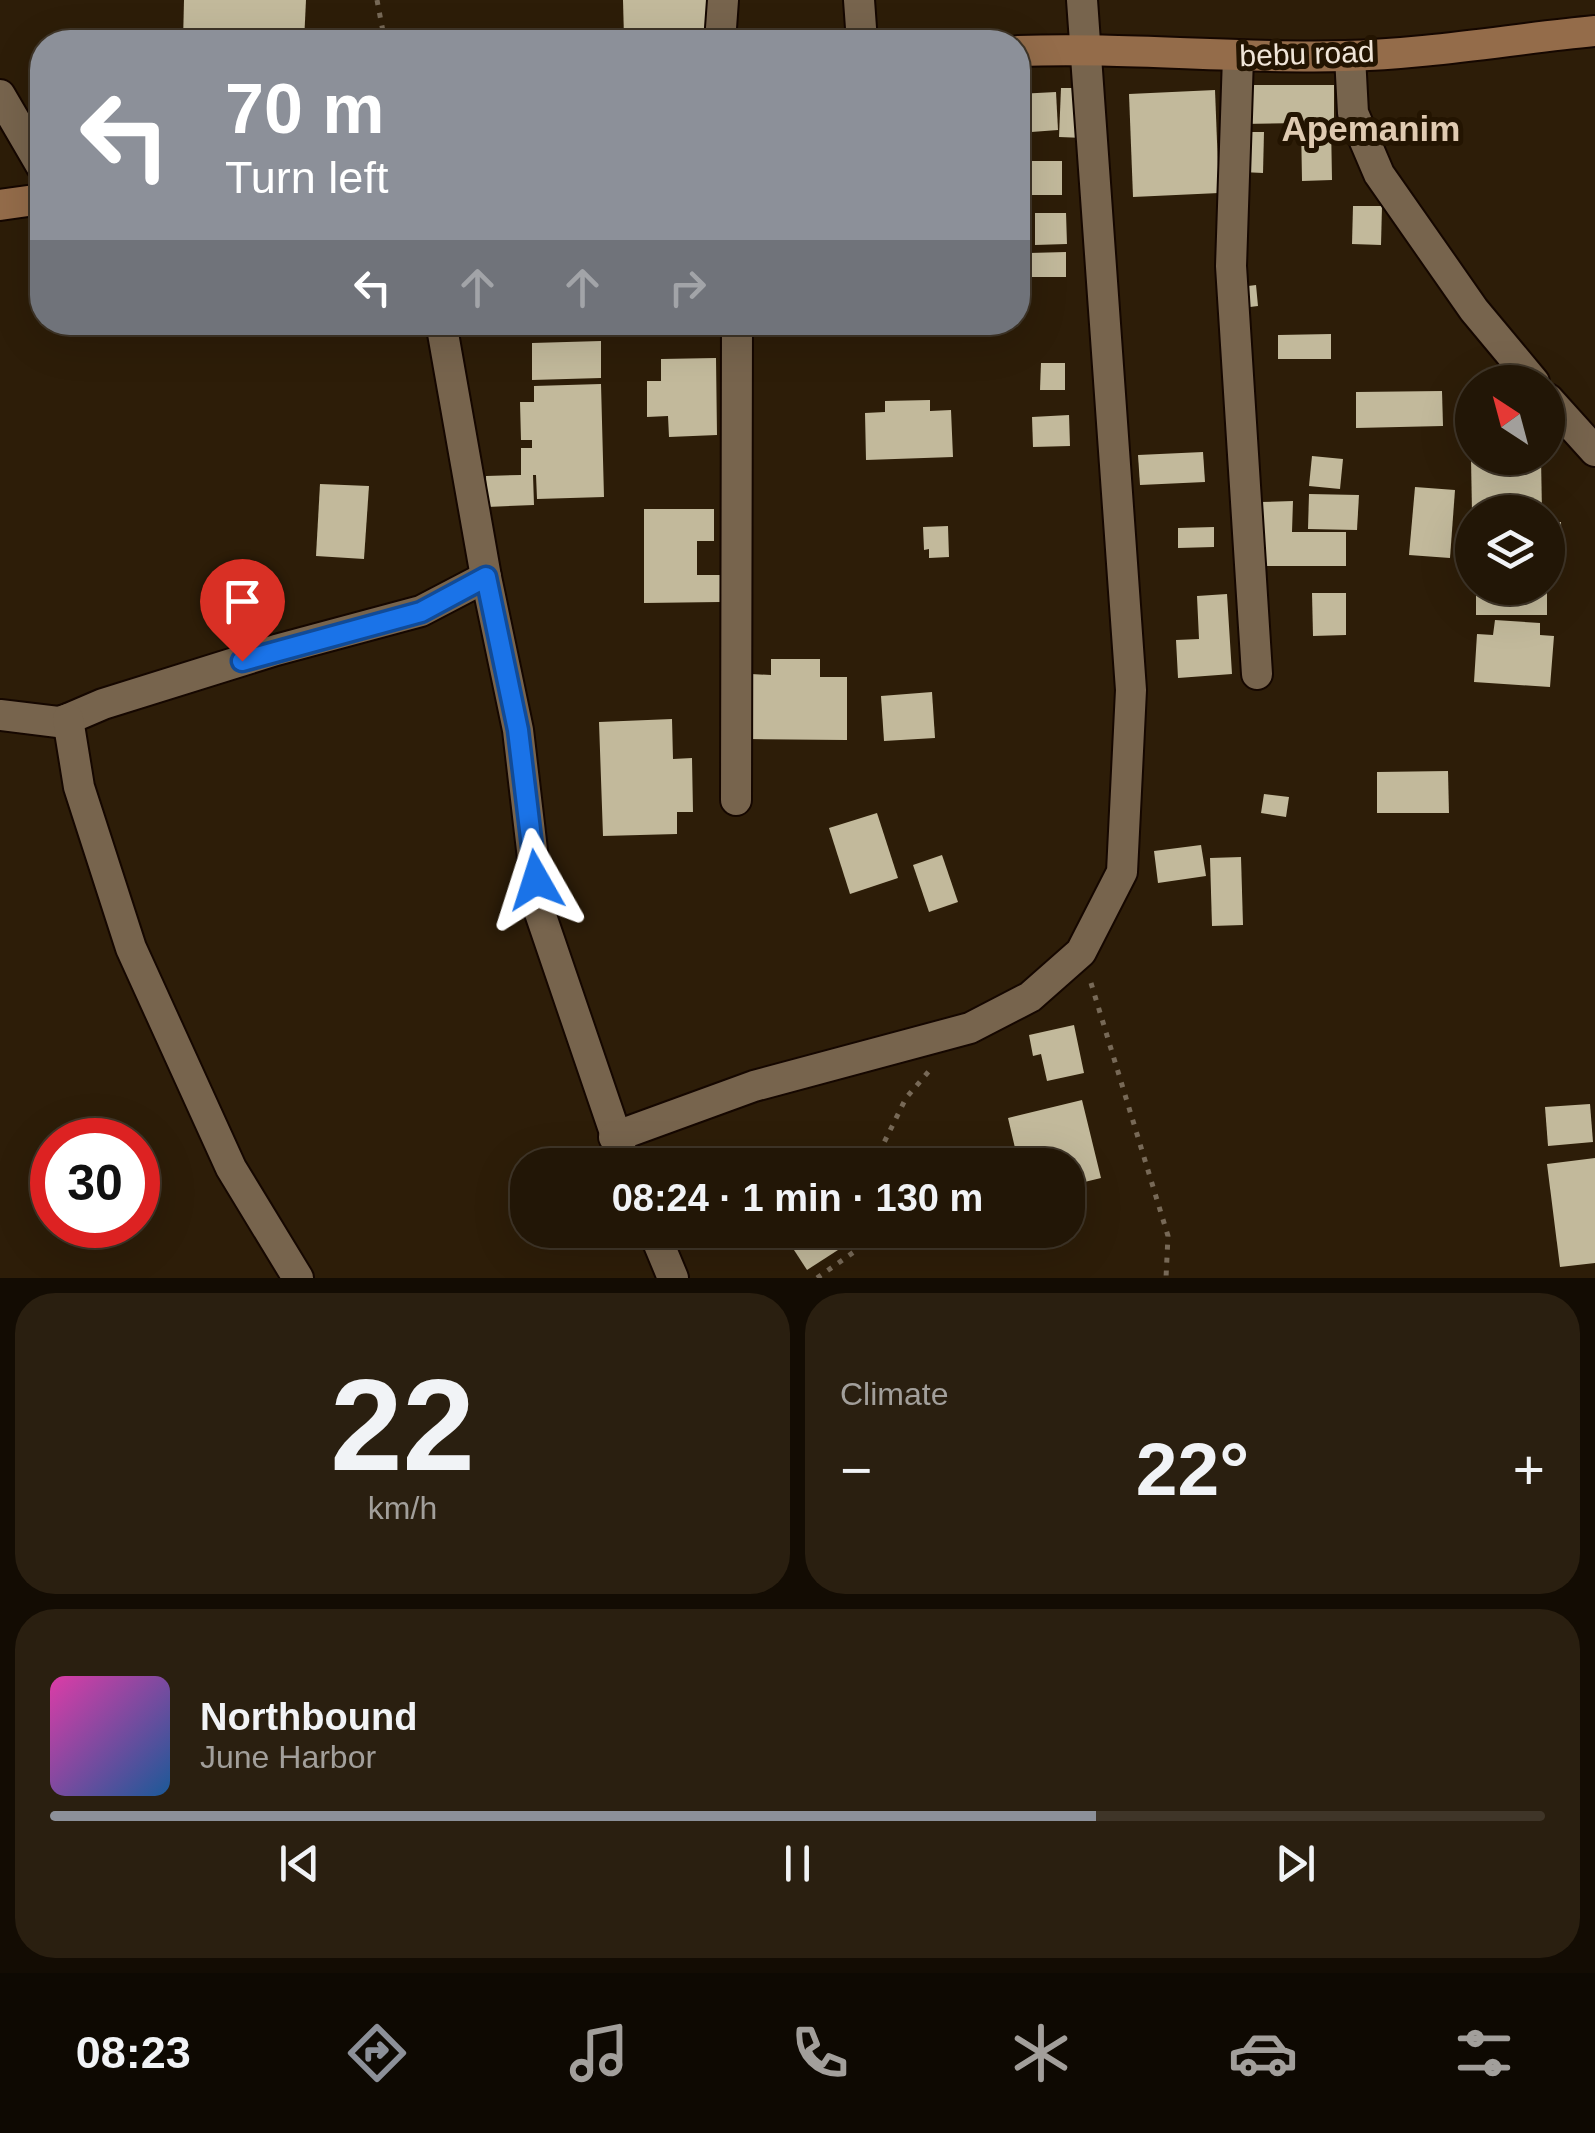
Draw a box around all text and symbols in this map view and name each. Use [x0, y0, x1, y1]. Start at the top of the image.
street label: bebu road [1239, 35, 1375, 72]
icon: left [60, 70, 190, 200]
text: 70 m [225, 70, 385, 148]
district label: Apemanim [1282, 109, 1460, 148]
text: Turn left [225, 152, 388, 203]
icon: left [345, 260, 400, 315]
icon: ahead [450, 260, 505, 315]
icon: ahead [555, 260, 610, 315]
icon: right [660, 260, 715, 315]
north arrow [1455, 365, 1565, 475]
map controls [1455, 365, 1565, 605]
button: layers [1455, 495, 1565, 605]
pin [200, 559, 285, 662]
icon: arrive [215, 574, 270, 629]
position arrow [484, 828, 588, 932]
speed limit sign: 30 [30, 1118, 160, 1248]
text: 08:24 · 1 min · 130 m [612, 1177, 983, 1219]
text: 22 [330, 1352, 475, 1498]
text: Climate [840, 1376, 948, 1412]
text: 22° [1136, 1427, 1249, 1511]
text: − [840, 1439, 872, 1501]
text: + [1513, 1439, 1545, 1501]
text: km/h [368, 1490, 437, 1526]
text: Northbound [200, 1696, 417, 1738]
text: June Harbor [200, 1739, 376, 1775]
icon: previous [272, 1836, 327, 1891]
icon: pause [770, 1836, 825, 1891]
icon: next [1268, 1836, 1323, 1891]
icon: directions [342, 2018, 412, 2088]
icon: music [564, 2018, 634, 2088]
icon: phone [785, 2018, 855, 2088]
icon: climate [1006, 2018, 1076, 2088]
icon: car [1228, 2018, 1298, 2088]
icon: filters [1449, 2018, 1519, 2088]
text: 08:23 [76, 2027, 191, 2078]

